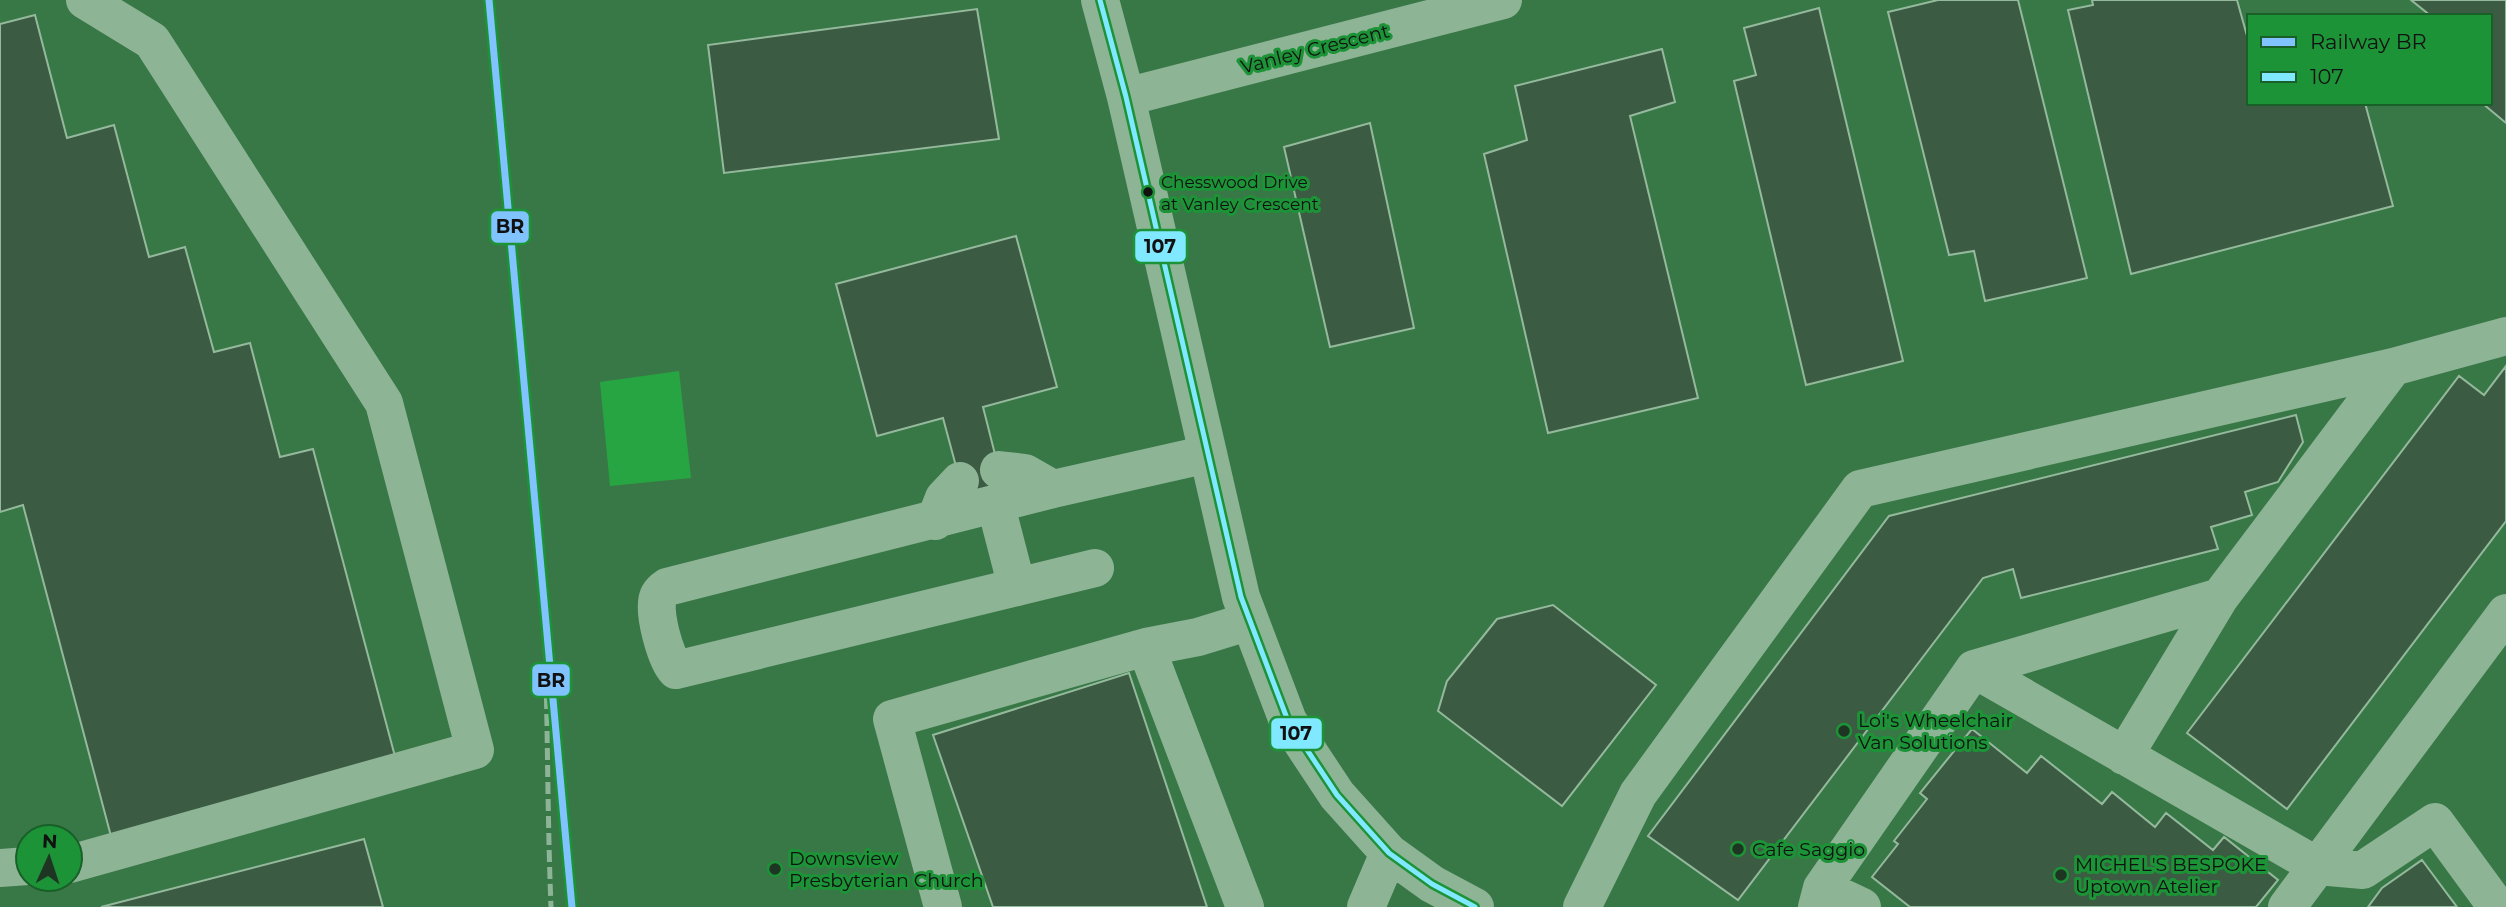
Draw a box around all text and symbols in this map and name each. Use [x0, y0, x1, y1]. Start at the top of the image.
legend [2247, 14, 2492, 105]
street label: Vanley Crescent [1238, 19, 1392, 79]
text: Railway BR [2310, 29, 2427, 54]
text: 107 [2310, 64, 2344, 89]
place label: Chesswood Drive at Vanley Crescent [1161, 172, 1319, 214]
marker: Chesswood Drive at Vanley Crescent [1141, 185, 1155, 199]
line badge: BR [490, 210, 530, 244]
text: BR [496, 215, 524, 238]
line badge: 107 [1134, 230, 1187, 263]
text: 107 [1144, 235, 1176, 258]
line badge: BR [531, 663, 571, 697]
text: BR [537, 669, 565, 692]
place label: Loi's Wheelchair Van Solutions [1858, 709, 2013, 754]
line badge: 107 [1270, 717, 1323, 750]
text: 107 [1280, 722, 1312, 745]
marker: Loi's Wheelchair Van Solutions [1836, 723, 1852, 739]
north arrow [14, 823, 84, 893]
text: N [42, 830, 58, 853]
place label: Cafe Saggio [1752, 838, 1865, 861]
marker: Cafe Saggio [1730, 841, 1746, 857]
place label: Downsview Presbyterian Church [789, 847, 984, 892]
place label: MICHEL'S BESPOKE Uptown Atelier [2075, 853, 2267, 898]
marker: Downsview Presbyterian Church [767, 861, 783, 877]
marker: MICHEL'S BESPOKE Uptown Atelier [2053, 867, 2069, 883]

